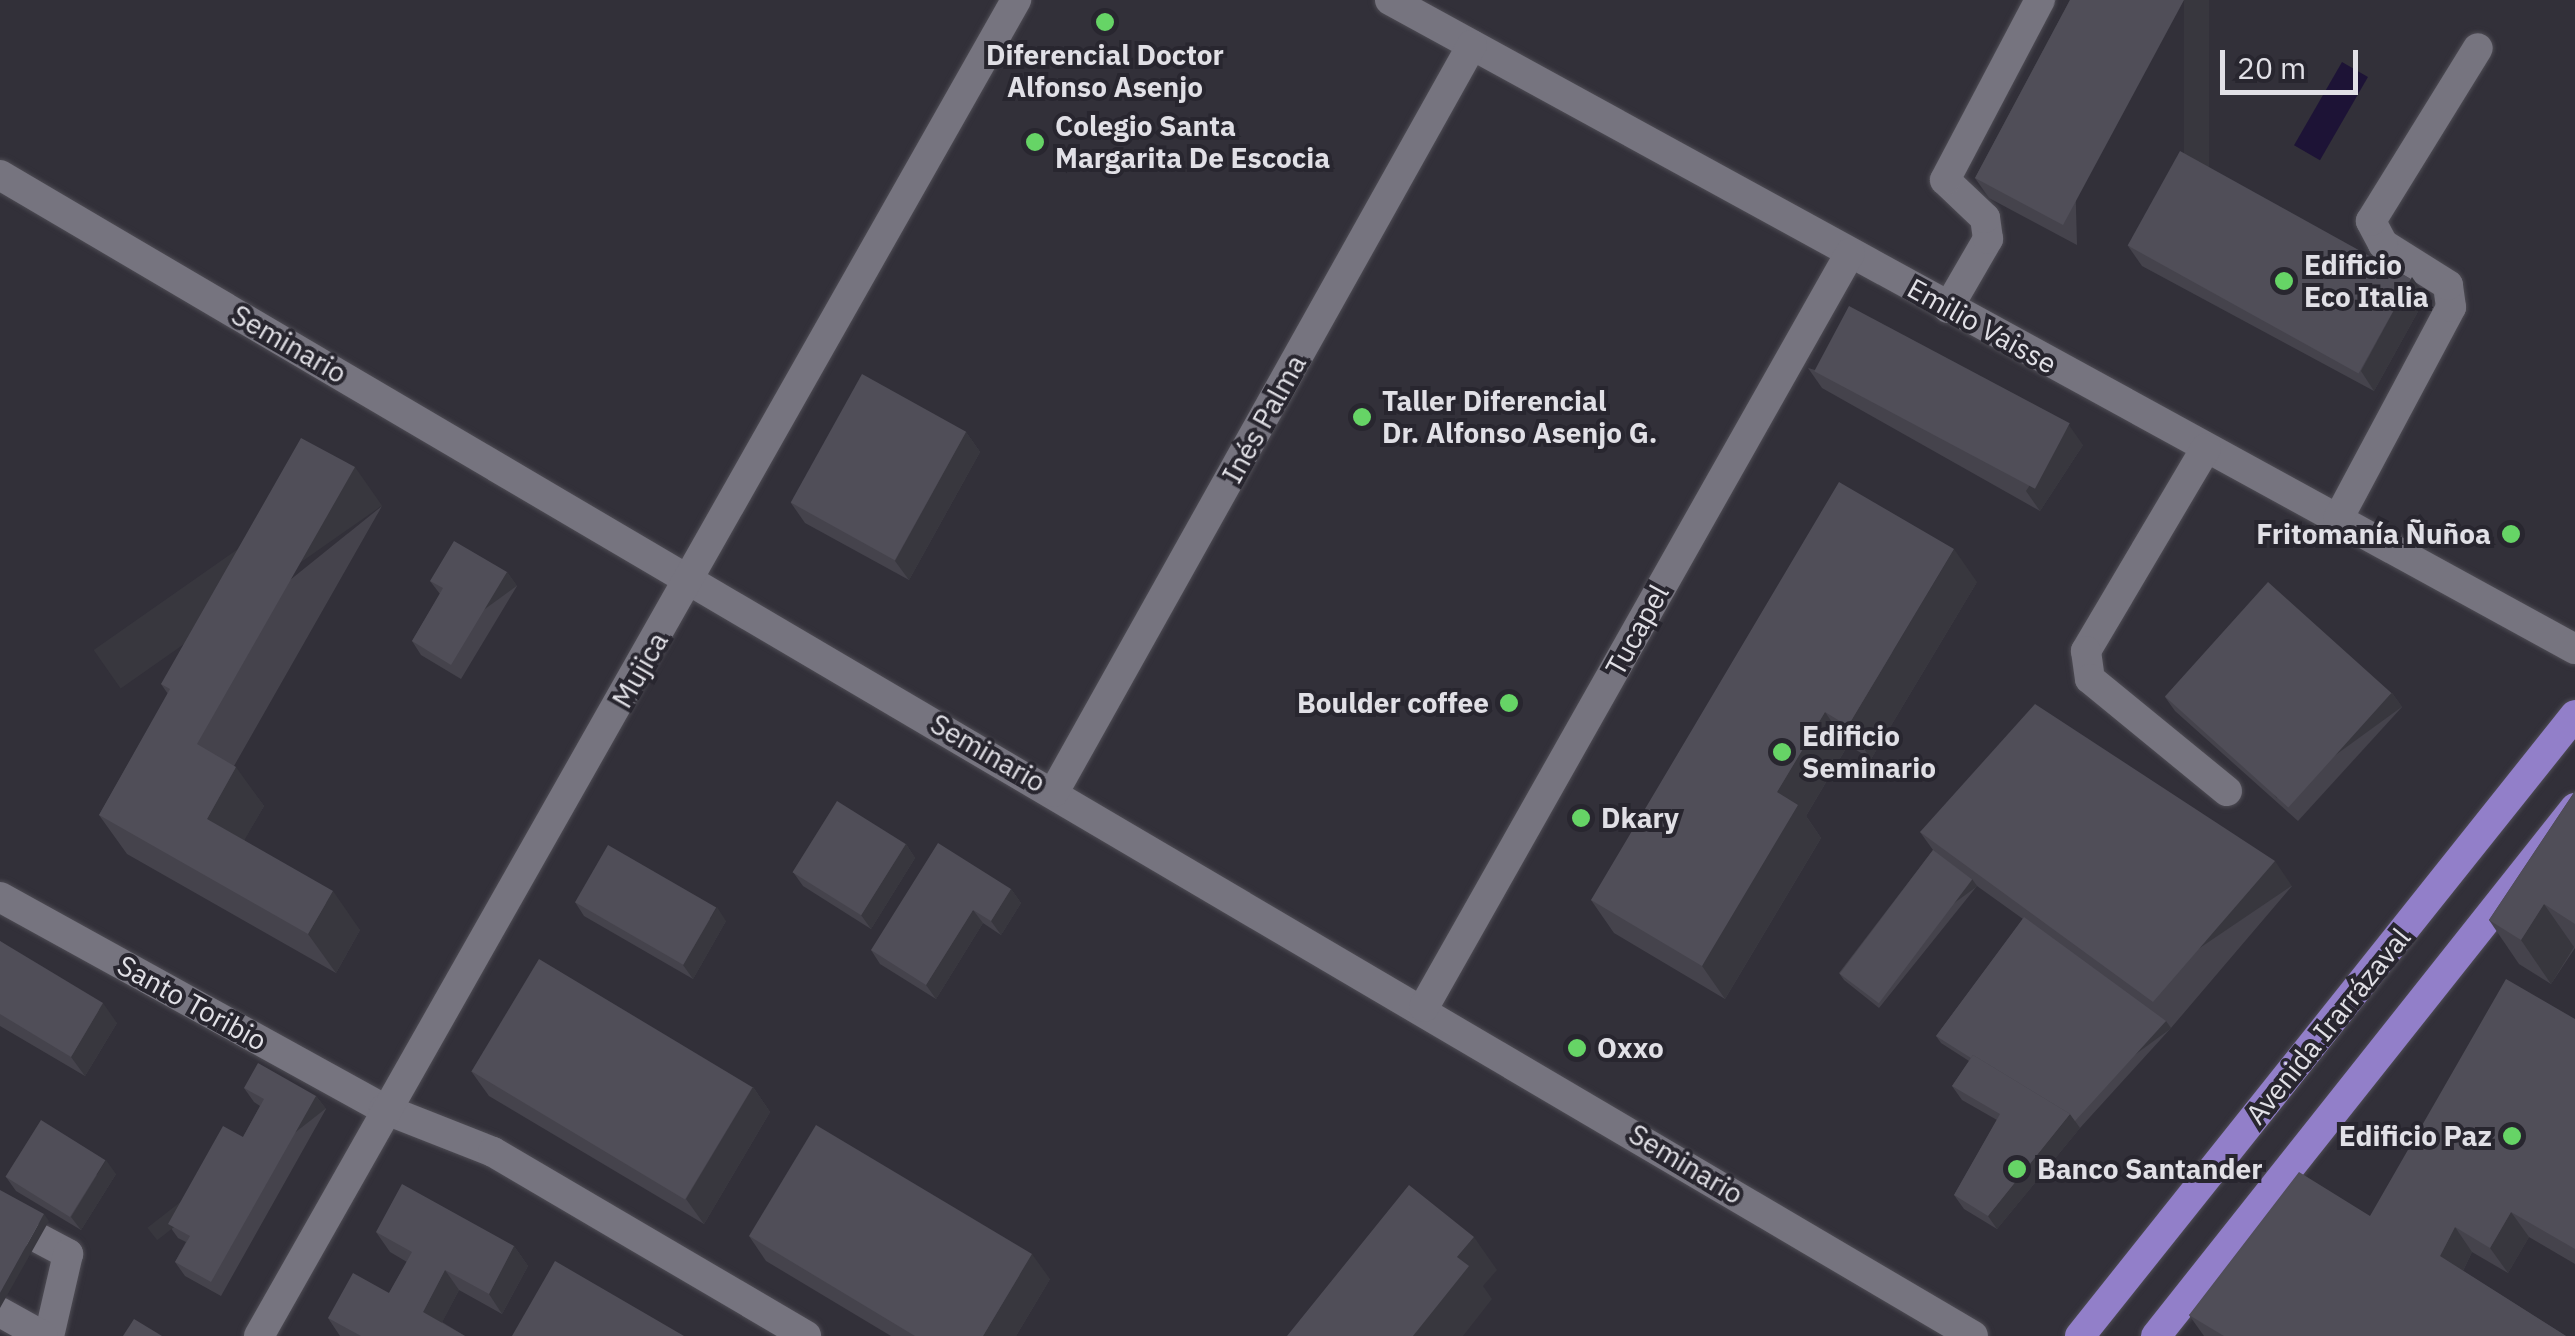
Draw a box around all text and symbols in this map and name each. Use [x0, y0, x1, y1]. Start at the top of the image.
marker: Diferencial Doctor Alfonso Asenjo [1094, 11, 1116, 33]
scale bar [2225, 30, 2362, 92]
place label: Diferencial Doctor Alfonso Asenjo [986, 38, 1224, 104]
text: 20 m [2237, 48, 2306, 87]
place label: Colegio Santa Margarita De Escocia [1055, 109, 1330, 175]
marker: Colegio Santa Margarita De Escocia [1024, 131, 1046, 153]
place label: Edificio Eco Italia [2304, 248, 2429, 314]
marker: Edificio Eco Italia [2273, 270, 2295, 292]
street label: Emilio Vaisse [1902, 271, 2062, 381]
street label: Seminario [226, 298, 352, 390]
street label: Inés Palma [1215, 349, 1313, 489]
place label: Taller Diferencial Dr. Alfonso Asenjo G. [1382, 384, 1657, 450]
marker: Taller Diferencial Dr. Alfonso Asenjo G. [1351, 406, 1373, 428]
place label: Fritomanía Ñuñoa [2256, 517, 2491, 551]
marker: Fritomanía Ñuñoa [2500, 523, 2522, 545]
street label: Tucapel [1598, 579, 1676, 681]
street label: Mujica [605, 626, 675, 714]
place label: Boulder coffee [1297, 686, 1489, 720]
marker: Boulder coffee [1498, 692, 1520, 714]
street label: Seminario [925, 707, 1051, 799]
place label: Edificio Seminario [1802, 719, 1936, 785]
marker: Edificio Seminario [1771, 741, 1793, 763]
place label: Dkary [1601, 801, 1679, 835]
marker: Dkary [1570, 807, 1592, 829]
street label: Avenida Irarrázaval [2239, 921, 2417, 1131]
street label: Santo Toribio [112, 948, 272, 1058]
place label: Oxxo [1597, 1031, 1664, 1065]
marker: Oxxo [1566, 1037, 1588, 1059]
street label: Seminario [1623, 1117, 1749, 1211]
place label: Edificio Paz [2339, 1119, 2492, 1153]
marker: Edificio Paz [2501, 1125, 2523, 1147]
place label: Banco Santander [2037, 1152, 2263, 1186]
marker: Banco Santander [2006, 1158, 2028, 1180]

